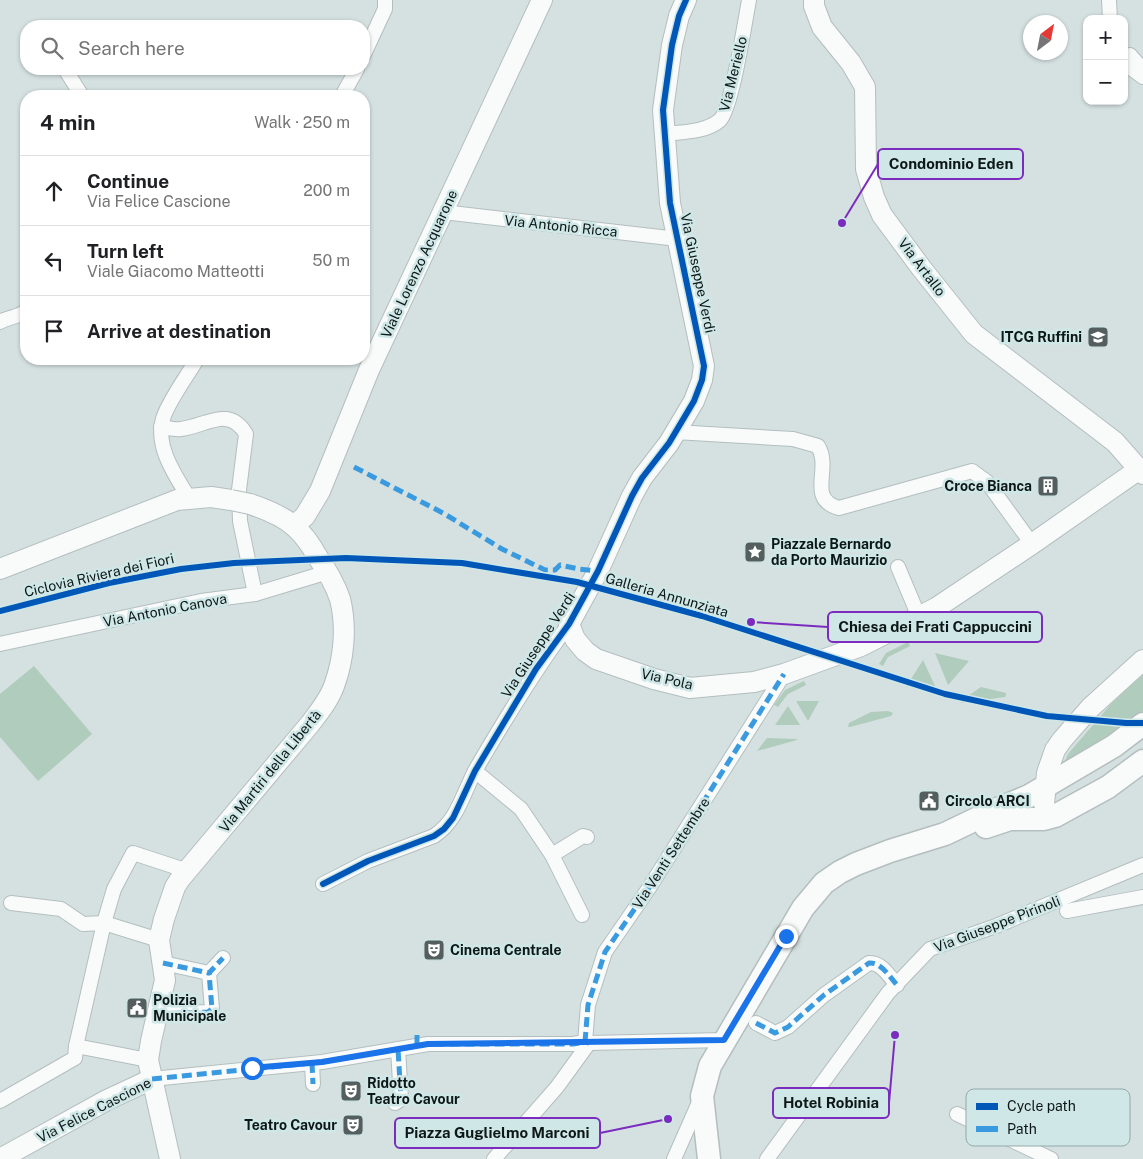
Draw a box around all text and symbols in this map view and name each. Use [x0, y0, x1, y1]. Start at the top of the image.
north arrow [1023, 15, 1068, 60]
map controls [1083, 15, 1128, 105]
button: + [1083, 15, 1128, 60]
search box [20, 20, 370, 75]
icon: search [38, 34, 66, 62]
street label: Via Meriello [716, 35, 750, 113]
text: Search here [78, 37, 185, 59]
button: − [1083, 60, 1128, 105]
text: 4 min [40, 110, 95, 135]
text: Walk · 250 m [254, 113, 350, 132]
callout: Condominio Eden [878, 149, 1023, 179]
text: Condominio Eden [889, 155, 1013, 172]
text: Continue [87, 170, 169, 192]
icon: ahead [40, 177, 68, 205]
text: 200 m [303, 181, 350, 200]
street label: Viale Lorenzo Acquarone [378, 187, 460, 341]
text: Via Felice Cascione [87, 192, 231, 211]
street label: Via Giuseppe Verdi [677, 211, 719, 335]
street label: Via Antonio Ricca [504, 212, 618, 240]
street label: Via Artallo [895, 235, 949, 299]
text: Turn left [87, 240, 164, 262]
icon: left [40, 247, 68, 275]
text: 50 m [312, 251, 350, 270]
text: Viale Giacomo Matteotti [87, 262, 264, 281]
icon: arrive [40, 317, 68, 345]
text: Arrive at destination [87, 320, 271, 342]
school or university icon: ITCG Ruffini [1086, 325, 1110, 349]
place label: ITCG Ruffini [1001, 329, 1082, 345]
building icon: Croce Bianca [1036, 474, 1060, 498]
place label: Croce Bianca [944, 478, 1032, 494]
place label: Piazzale Bernardo da Porto Maurizio [771, 536, 891, 568]
place icon: Piazzale Bernardo da Porto Maurizio [743, 540, 767, 564]
street label: Ciclovia Riviera dei Fiori [23, 550, 175, 600]
street label: Galleria Annunziata [604, 570, 730, 620]
street label: Via Giuseppe Verdi [498, 589, 578, 701]
street label: Via Antonio Canova [102, 590, 228, 630]
callout: Chiesa dei Frati Cappuccini [828, 612, 1042, 642]
text: Chiesa dei Frati Cappuccini [838, 618, 1032, 635]
street label: Via Pola [640, 665, 694, 693]
street label: Via Martiri della Libertà [216, 707, 324, 835]
public building icon: Circolo ARCI [917, 789, 941, 813]
place label: Circolo ARCI [945, 793, 1030, 809]
street label: Via Venti Settembre [629, 794, 713, 912]
street label: Via Giuseppe Pirinoli [932, 893, 1062, 955]
route end [775, 925, 798, 948]
theatre icon: Cinema Centrale [422, 938, 446, 962]
place label: Cinema Centrale [450, 942, 562, 958]
place label: Polizia Municipale [153, 992, 226, 1024]
public building icon: Polizia Municipale [125, 996, 149, 1020]
route start [241, 1057, 264, 1080]
street label: Via Felice Cascione [34, 1074, 154, 1146]
place label: Ridotto Teatro Cavour [367, 1075, 460, 1107]
theatre icon: Ridotto Teatro Cavour [339, 1079, 363, 1103]
callout: Hotel Robinia [773, 1088, 889, 1118]
legend [966, 1089, 1130, 1146]
text: Hotel Robinia [783, 1094, 879, 1111]
text: Cycle path [1007, 1098, 1076, 1114]
theatre icon: Teatro Cavour [341, 1113, 365, 1137]
place label: Teatro Cavour [244, 1117, 337, 1133]
callout: Piazza Guglielmo Marconi [395, 1118, 600, 1148]
text: Path [1007, 1121, 1037, 1137]
text: Piazza Guglielmo Marconi [405, 1124, 589, 1141]

